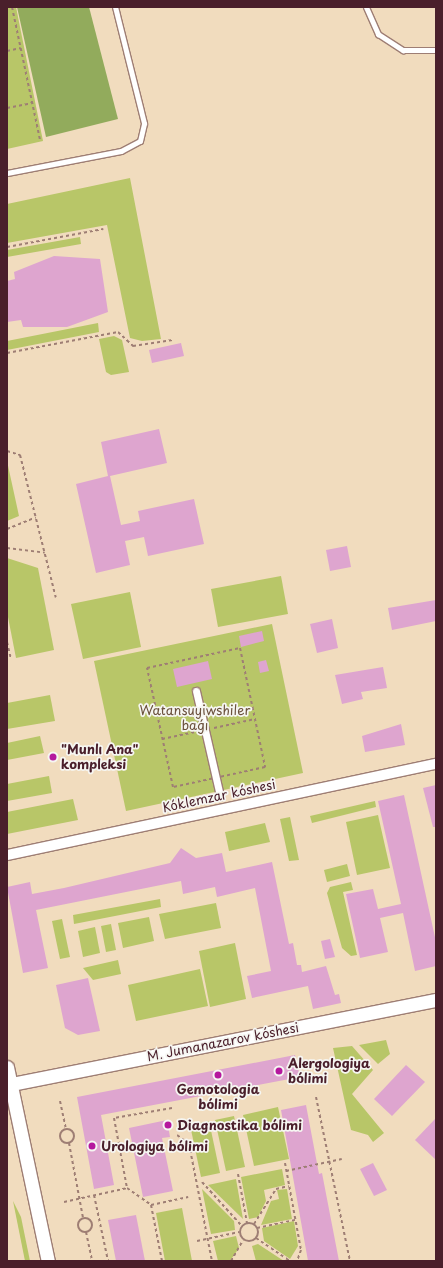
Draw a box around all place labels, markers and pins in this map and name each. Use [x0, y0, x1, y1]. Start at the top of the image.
place label: "Munlı Ana" kompleksi [61, 742, 139, 773]
marker: "Munlı Ana" kompleksi [48, 752, 58, 762]
place label: Alergologiya bólimi [288, 1056, 370, 1087]
marker: Alergologiya bólimi [273, 1065, 285, 1077]
marker: Gemotologia bólimi [212, 1069, 224, 1081]
place label: Gemotologia bólimi [176, 1082, 260, 1113]
place label: Diagnostika bólimi [177, 1117, 302, 1133]
marker: Diagnostika bólimi [162, 1119, 174, 1131]
place label: Urologiya bólimi [101, 1138, 208, 1154]
marker: Urologiya bólimi [86, 1140, 98, 1152]

